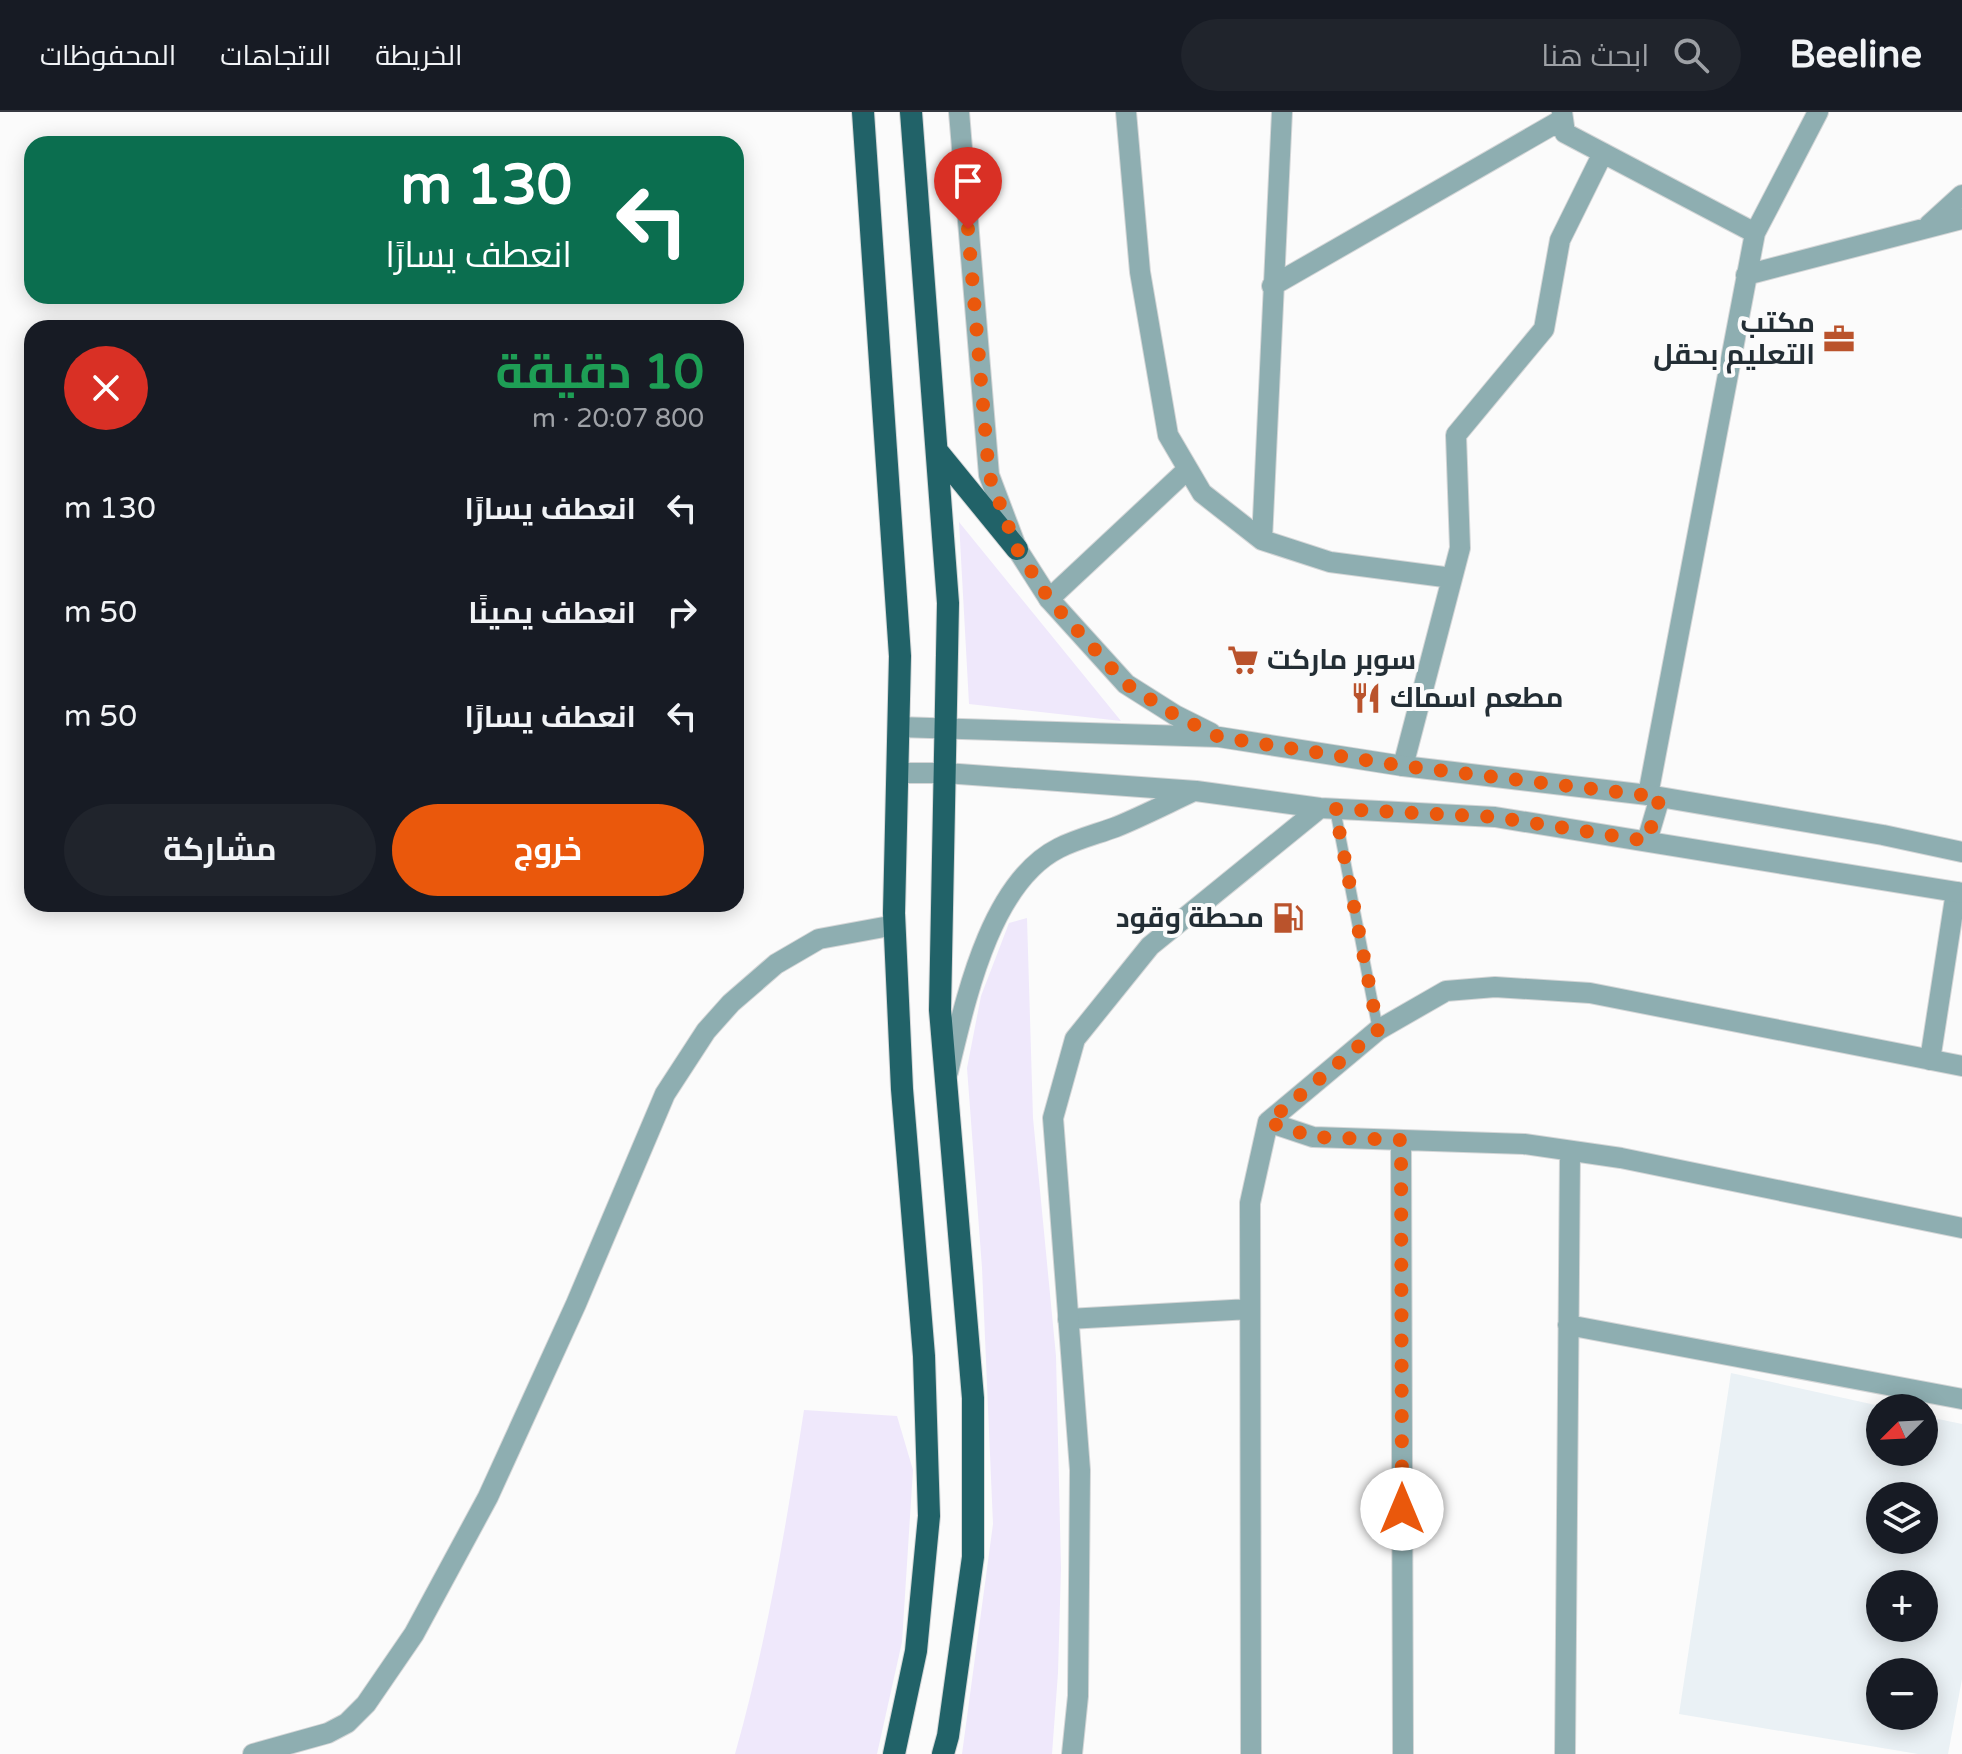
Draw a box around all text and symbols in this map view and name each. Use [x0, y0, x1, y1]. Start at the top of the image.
search box [1181, 19, 1741, 91]
text: Beeline [1789, 32, 1922, 78]
icon: search [1669, 33, 1713, 77]
text: ابحث هنا [1541, 38, 1649, 75]
text: المحفوظات [40, 39, 176, 73]
text: الاتجاهات [220, 39, 331, 73]
text: الخريطة [375, 39, 463, 73]
pin [934, 147, 1002, 229]
text: 130 m [401, 152, 572, 219]
icon: arrive [946, 159, 990, 203]
icon: left [600, 168, 704, 272]
text: انعطف يسارًا [385, 234, 572, 277]
place label: مكتب التعليم بحقل [1653, 306, 1815, 374]
office icon: مكتب التعليم بحقل [1822, 322, 1856, 356]
text: 10 دقيقة [496, 344, 704, 402]
button: close [64, 346, 148, 430]
text: 800 m · 20:07 [532, 403, 704, 434]
icon: left [660, 486, 704, 530]
text: 130 m [64, 490, 156, 527]
text: انعطف يسارًا [465, 491, 636, 528]
icon: right [660, 590, 704, 634]
text: 50 m [64, 594, 137, 631]
text: انعطف يمينًا [468, 595, 636, 632]
supermarket icon: سوبر ماركت [1226, 643, 1260, 677]
place label: سوبر ماركت [1267, 643, 1416, 677]
restaurant icon: مطعم اسماك [1349, 681, 1383, 715]
place label: مطعم اسماك [1390, 681, 1563, 717]
icon: left [660, 694, 704, 738]
text: 50 m [64, 698, 137, 735]
text: انعطف يسارًا [465, 699, 636, 736]
button: مشاركة [64, 804, 376, 896]
button: خروج [392, 804, 704, 896]
place label: محطة وقود [1116, 901, 1264, 935]
fuel station icon: محطة وقود [1271, 901, 1305, 935]
north arrow [1866, 1394, 1938, 1466]
map controls [1866, 1394, 1938, 1730]
position arrow [1360, 1467, 1444, 1551]
button: layers [1866, 1482, 1938, 1554]
button: + [1866, 1570, 1938, 1642]
button: − [1866, 1658, 1938, 1730]

